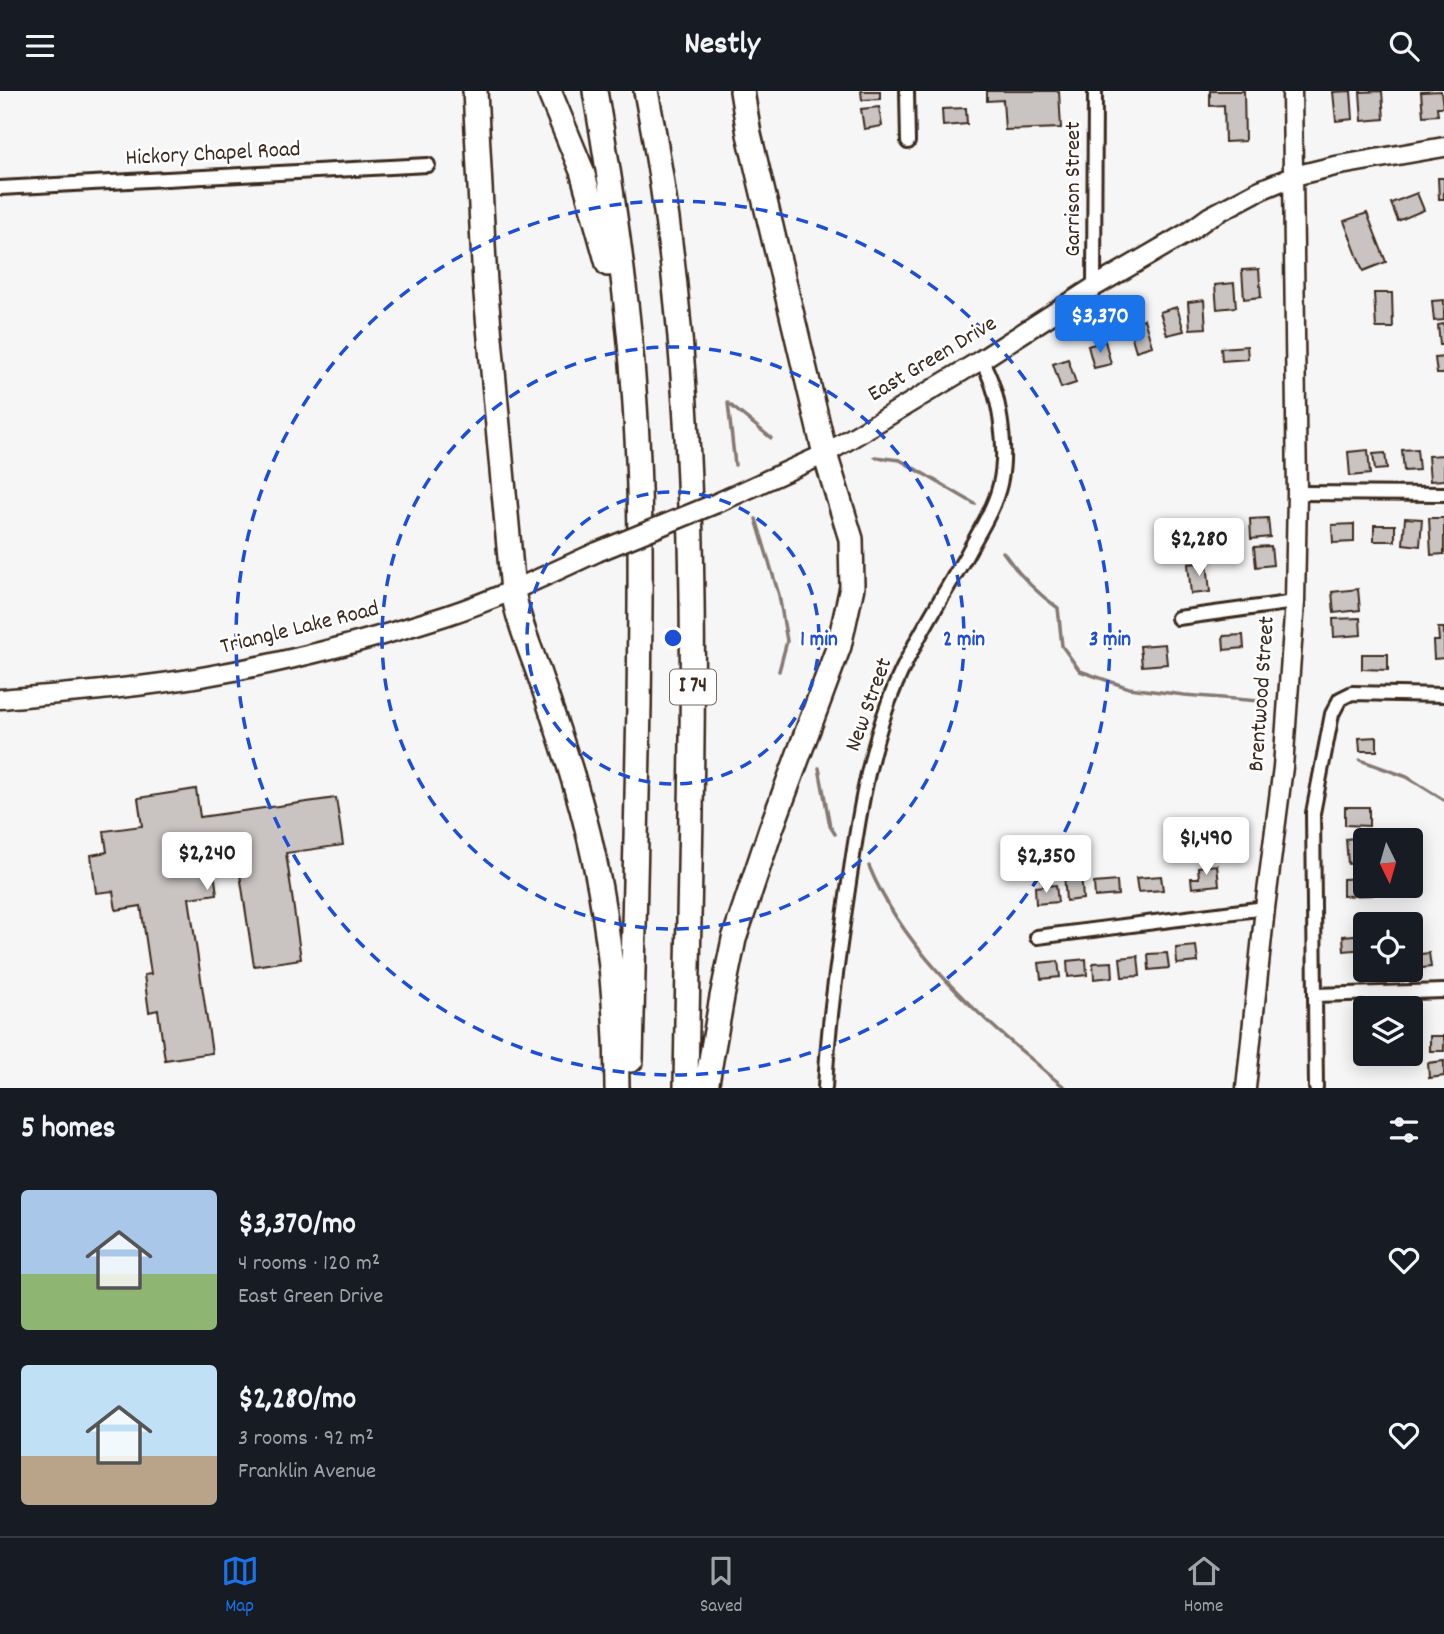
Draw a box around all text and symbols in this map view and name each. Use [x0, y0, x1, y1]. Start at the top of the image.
text: Nestly [684, 23, 760, 69]
icon: menu [21, 27, 59, 65]
icon: search [1385, 27, 1423, 65]
street label: Garrison Street [1058, 121, 1091, 257]
street label: Hickory Chapel Road [125, 134, 301, 176]
pin: $3,370 [1043, 295, 1157, 355]
text: $3,370 [1071, 301, 1129, 334]
street label: East Green Drive [862, 308, 1004, 412]
pin: $2,280 [1142, 519, 1256, 578]
text: $2,280 [1170, 524, 1228, 557]
street label: Triangle Lake Road [217, 593, 383, 665]
street label: Brentwood Street [1241, 615, 1285, 773]
centre of rings [661, 626, 685, 650]
text: 1 min [800, 626, 838, 656]
text: 2 min [943, 626, 985, 656]
text: 3 min [1089, 626, 1131, 656]
street label: New Street [838, 654, 902, 756]
road number: I 74 [670, 669, 716, 705]
pin: $1,490 [1149, 817, 1263, 877]
text: $1,490 [1179, 823, 1233, 856]
north arrow [1353, 828, 1423, 898]
map controls [1353, 828, 1423, 1066]
pin: $2,240 [150, 833, 264, 892]
pin: $2,350 [989, 835, 1103, 895]
text: $2,240 [178, 838, 236, 871]
text: $2,350 [1016, 841, 1076, 874]
button: locate [1353, 912, 1423, 982]
button: layers [1353, 996, 1423, 1066]
text: 5 homes [21, 1109, 115, 1152]
icon: filters [1385, 1111, 1423, 1149]
text: $3,370/mo [238, 1205, 356, 1248]
icon: home [77, 1218, 161, 1302]
icon: heart [1385, 1241, 1423, 1279]
text: 4 rooms · 120 m² [238, 1248, 380, 1281]
text: East Green Drive [238, 1281, 383, 1314]
text: $2,280/mo [238, 1380, 356, 1423]
icon: home [77, 1393, 161, 1477]
icon: heart [1385, 1416, 1423, 1454]
text: 3 rooms · 92 m² [238, 1423, 374, 1456]
text: Franklin Avenue [238, 1456, 376, 1489]
tab: Map [221, 1552, 259, 1621]
tab: Saved [700, 1552, 742, 1621]
tab: Home [1184, 1552, 1223, 1621]

